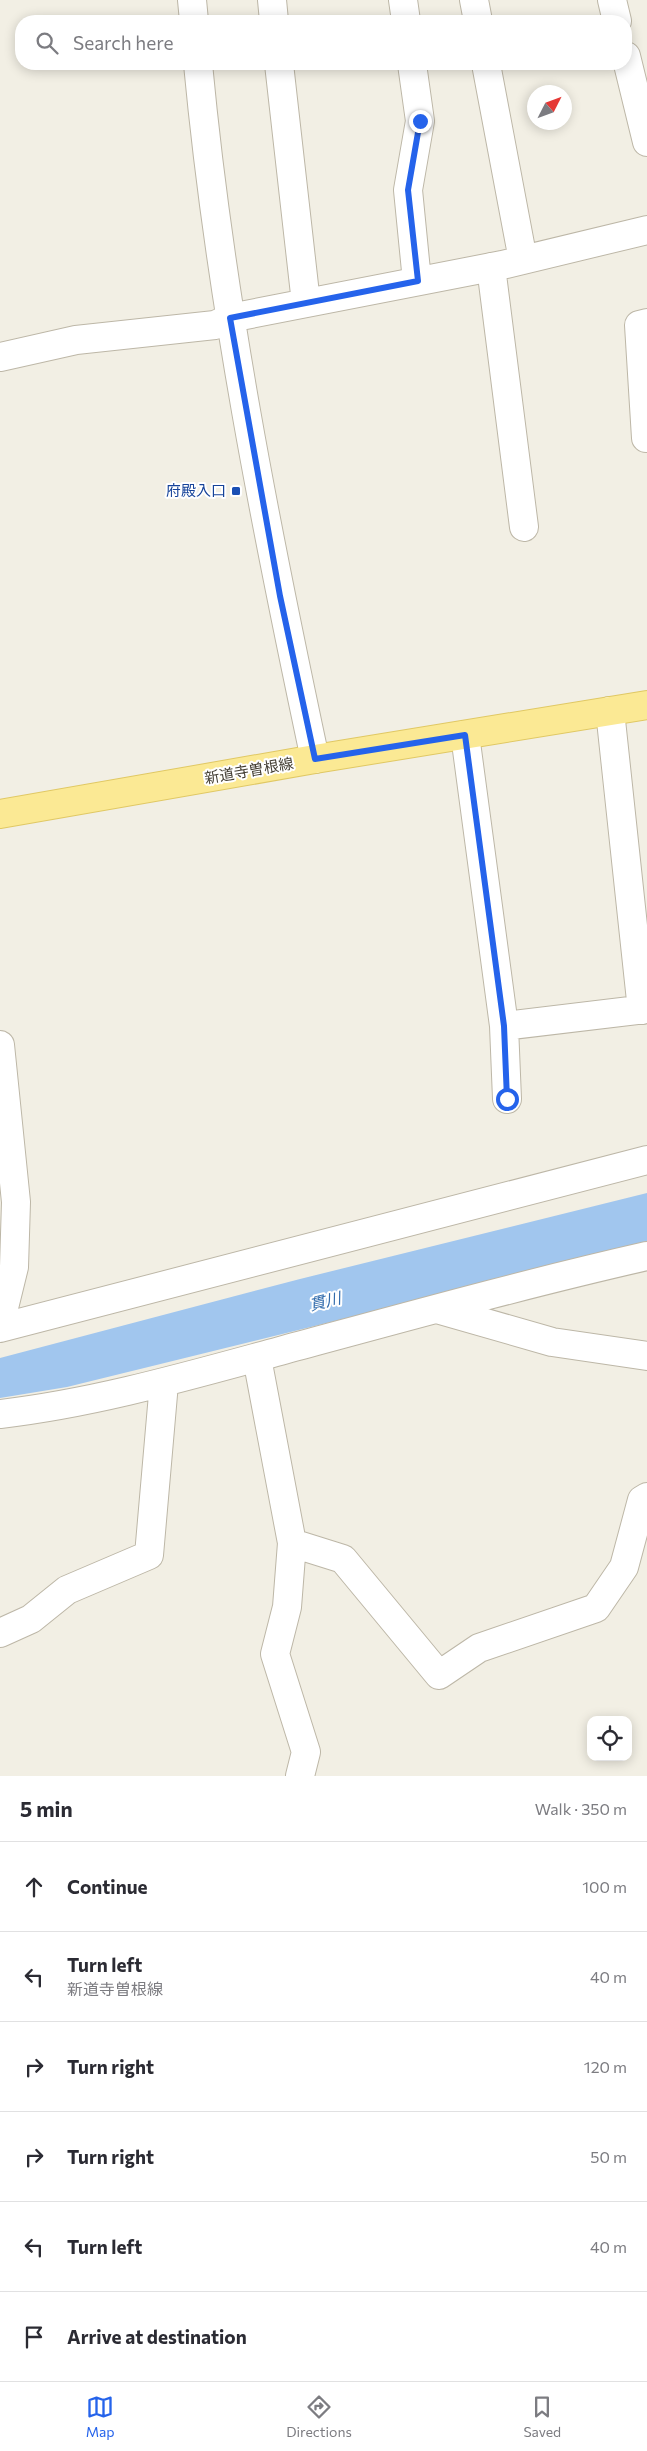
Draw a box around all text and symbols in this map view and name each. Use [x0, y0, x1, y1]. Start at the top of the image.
search box [15, 15, 632, 70]
icon: search [33, 29, 61, 57]
text: Search here [73, 31, 173, 54]
north arrow [527, 85, 572, 130]
route end [409, 110, 432, 133]
place label: 府殿入口 [166, 481, 226, 499]
marker: 府殿入口 [230, 485, 242, 497]
street label: 新道寺曽根線 [203, 753, 295, 787]
route start [496, 1088, 519, 1111]
water label: 貫川 [307, 1287, 345, 1313]
map controls [587, 1716, 632, 1761]
button: locate [587, 1716, 632, 1761]
text: 5 min [20, 1796, 73, 1821]
text: Walk · 350 m [535, 1799, 627, 1818]
icon: ahead [20, 1873, 48, 1901]
text: Continue [67, 1875, 147, 1898]
text: 100 m [582, 1877, 627, 1896]
text: Turn left [67, 1953, 142, 1976]
icon: left [20, 1963, 48, 1991]
text: 40 m [590, 1967, 627, 1986]
text: 新道寺曽根線 [67, 1979, 163, 1998]
icon: right [20, 2053, 48, 2081]
text: Turn right [67, 2055, 154, 2078]
text: 120 m [584, 2057, 627, 2076]
icon: right [20, 2143, 48, 2171]
text: Turn right [67, 2145, 154, 2168]
text: 50 m [590, 2147, 627, 2166]
icon: left [20, 2233, 48, 2261]
text: Turn left [67, 2235, 142, 2258]
text: 40 m [590, 2237, 627, 2256]
icon: arrive [20, 2323, 48, 2351]
text: Arrive at destination [67, 2325, 247, 2348]
tab: Map [86, 2393, 115, 2440]
tab: Directions [286, 2393, 352, 2440]
tab: Saved [523, 2393, 561, 2440]

